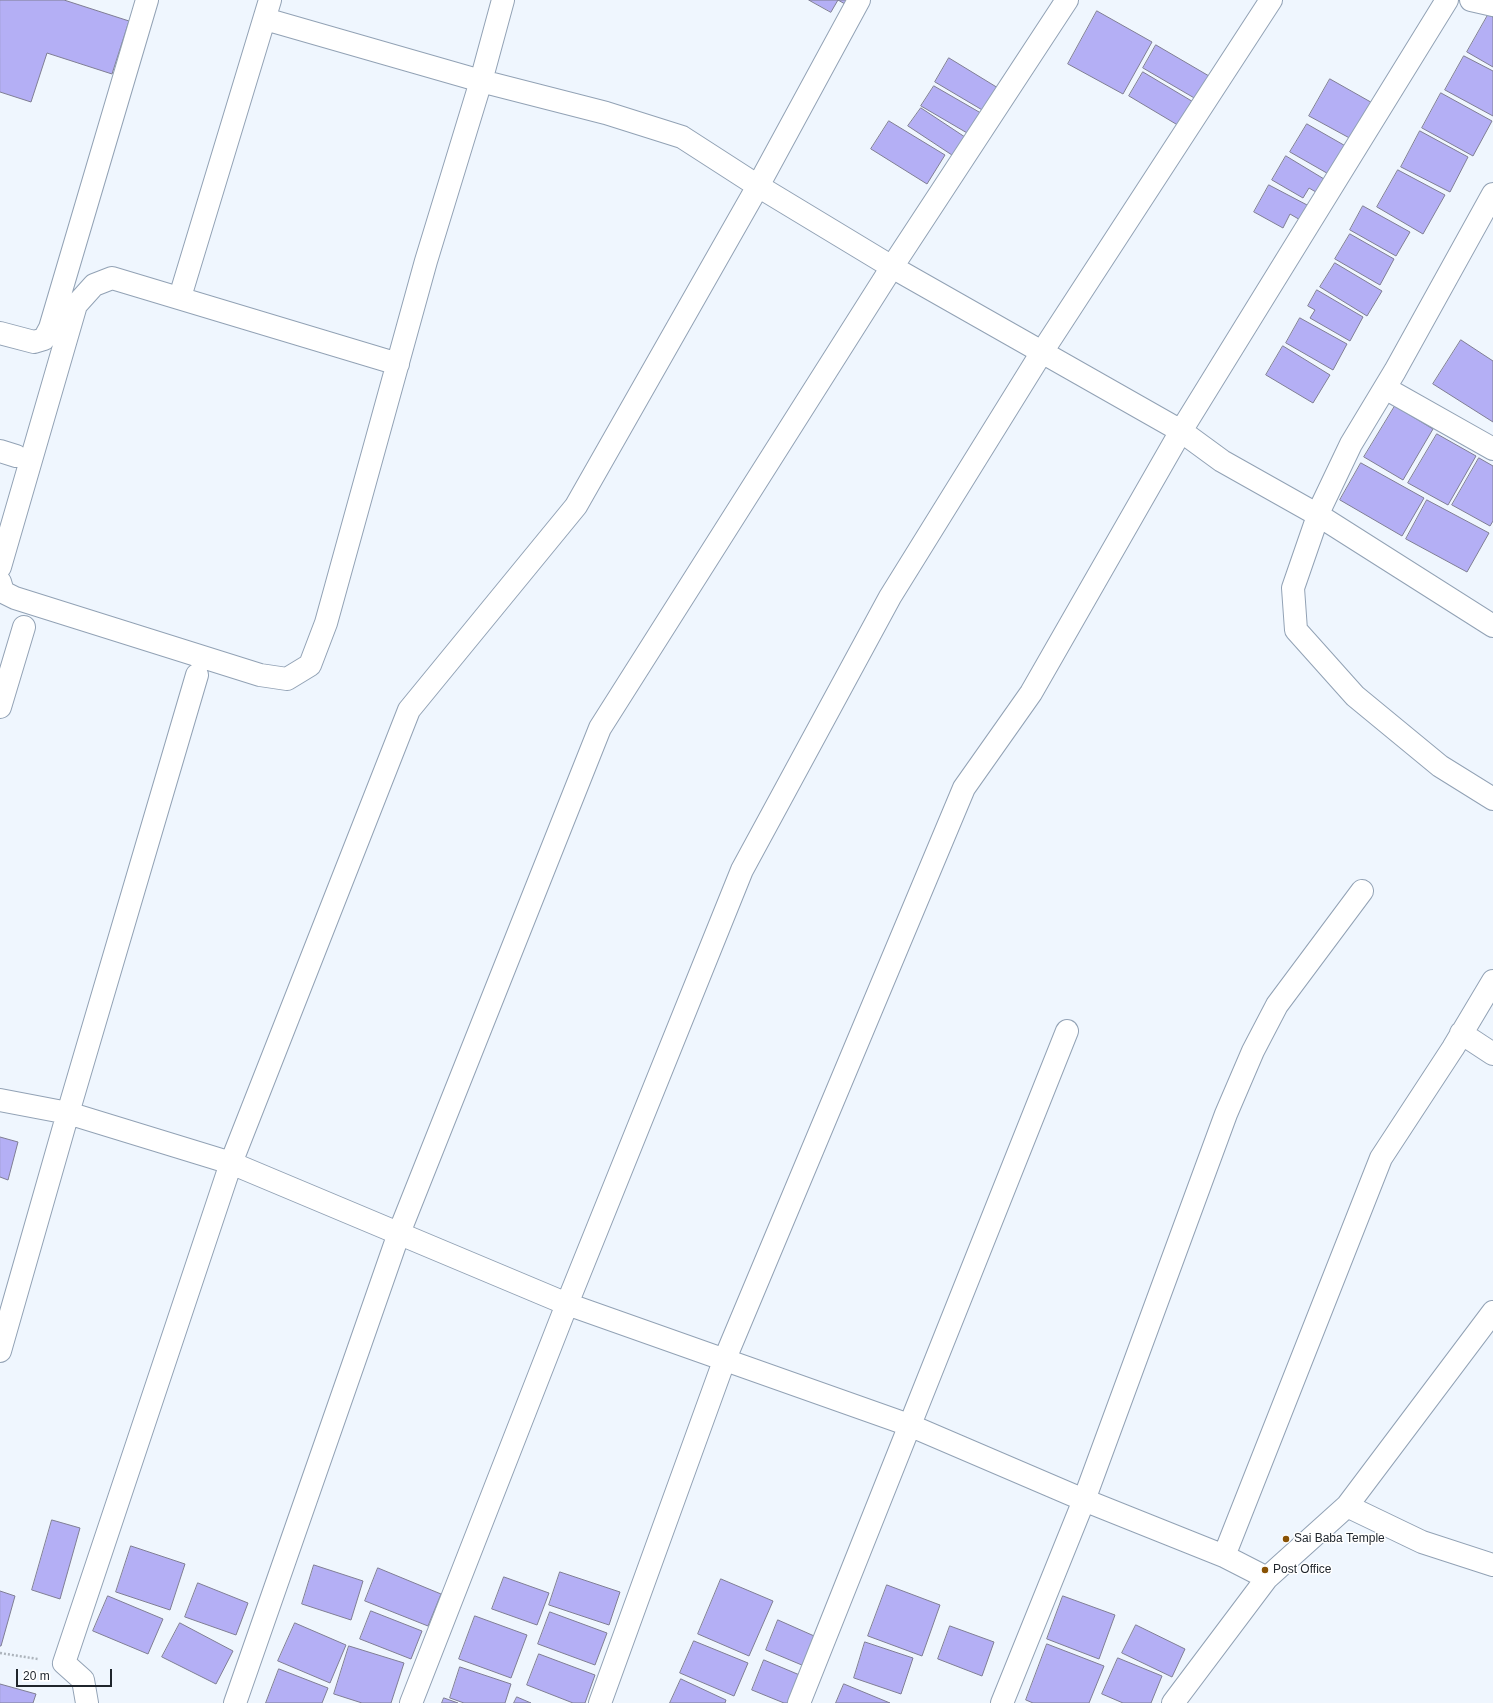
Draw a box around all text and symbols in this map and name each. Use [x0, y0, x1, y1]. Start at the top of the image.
place label: Sai Baba Temple [1294, 1532, 1385, 1546]
marker: Sai Baba Temple [1281, 1534, 1291, 1544]
place label: Post Office [1273, 1563, 1331, 1577]
marker: Post Office [1260, 1565, 1270, 1575]
scale bar [18, 1661, 114, 1687]
text: 20 m [23, 1669, 50, 1683]

